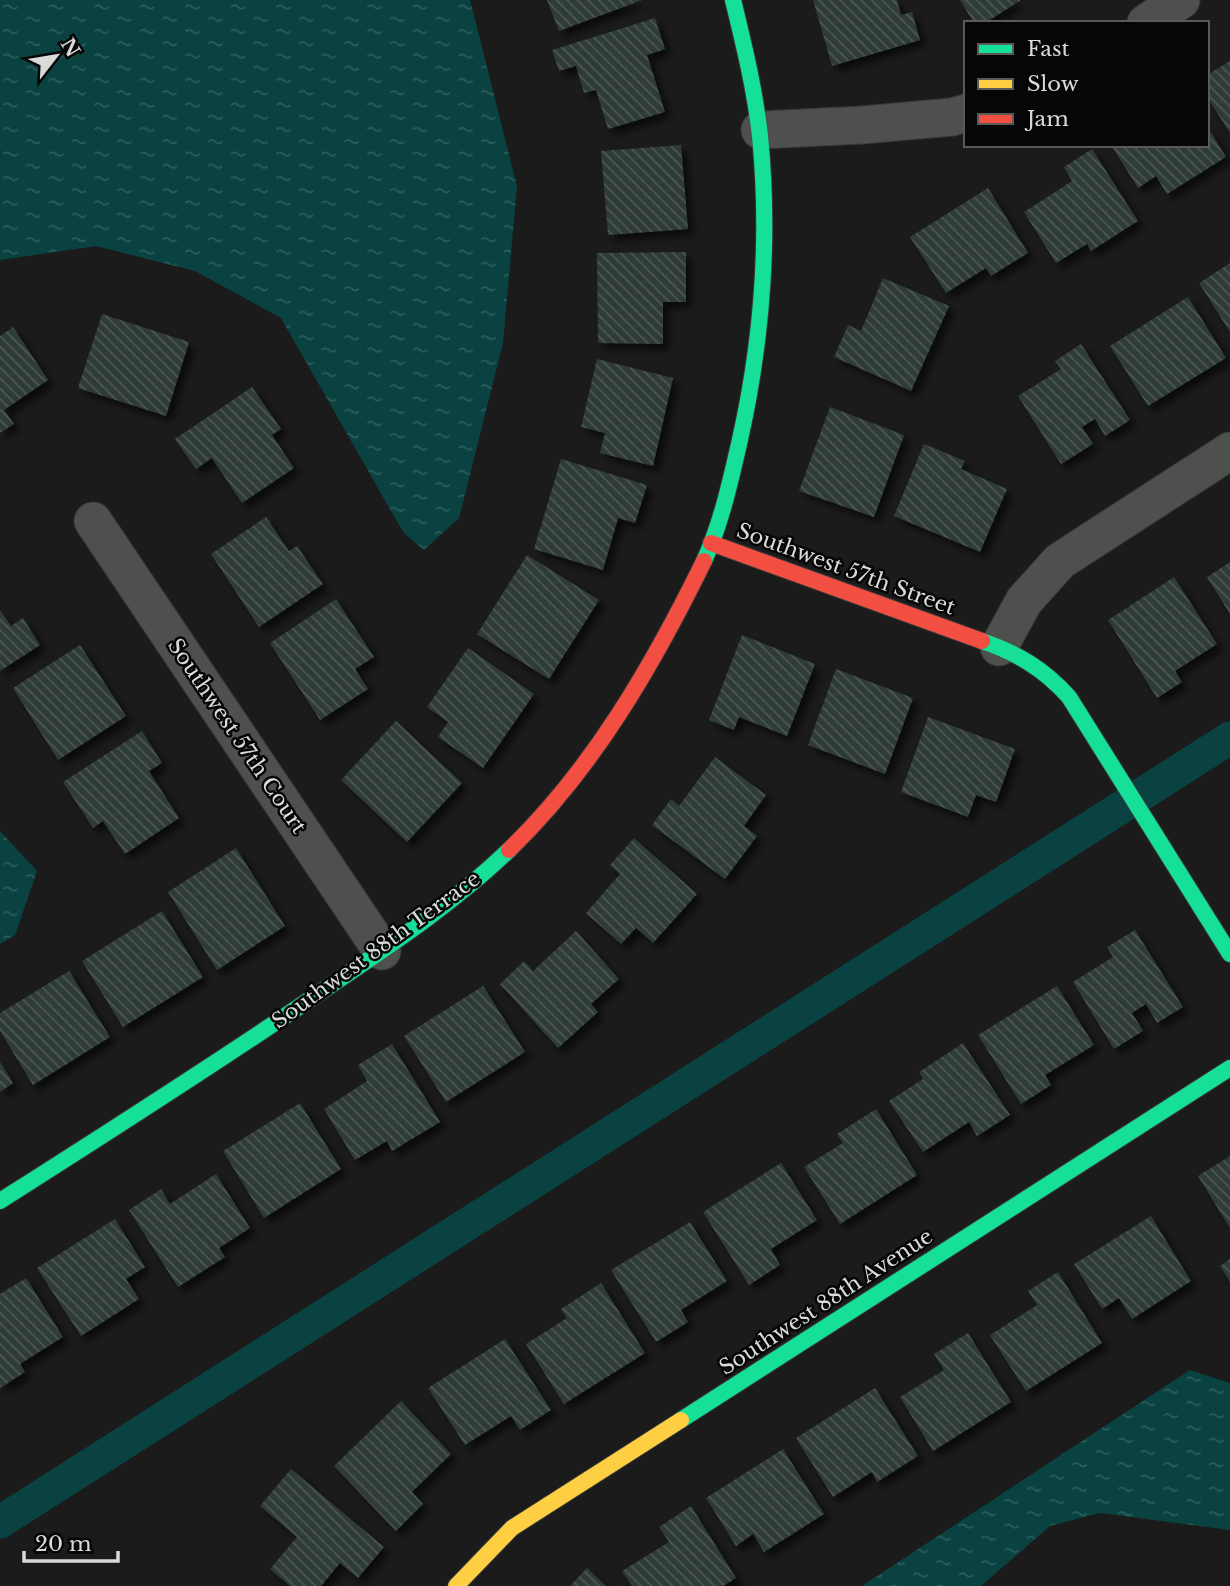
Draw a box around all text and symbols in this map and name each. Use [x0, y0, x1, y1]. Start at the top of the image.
north arrow [21, 21, 91, 91]
legend [964, 21, 1209, 147]
text: N [56, 34, 85, 61]
text: Fast [1027, 36, 1069, 62]
text: Slow [1027, 71, 1079, 97]
text: Jam [1024, 106, 1069, 132]
street label: Southwest 57th Street [733, 517, 959, 621]
street label: Southwest 57th Court [162, 633, 312, 839]
street label: Southwest 88th Terrace [267, 866, 485, 1034]
street label: Southwest 88th Avenue [714, 1223, 938, 1381]
scale bar [24, 1520, 119, 1564]
text: 20 m [35, 1531, 92, 1557]

